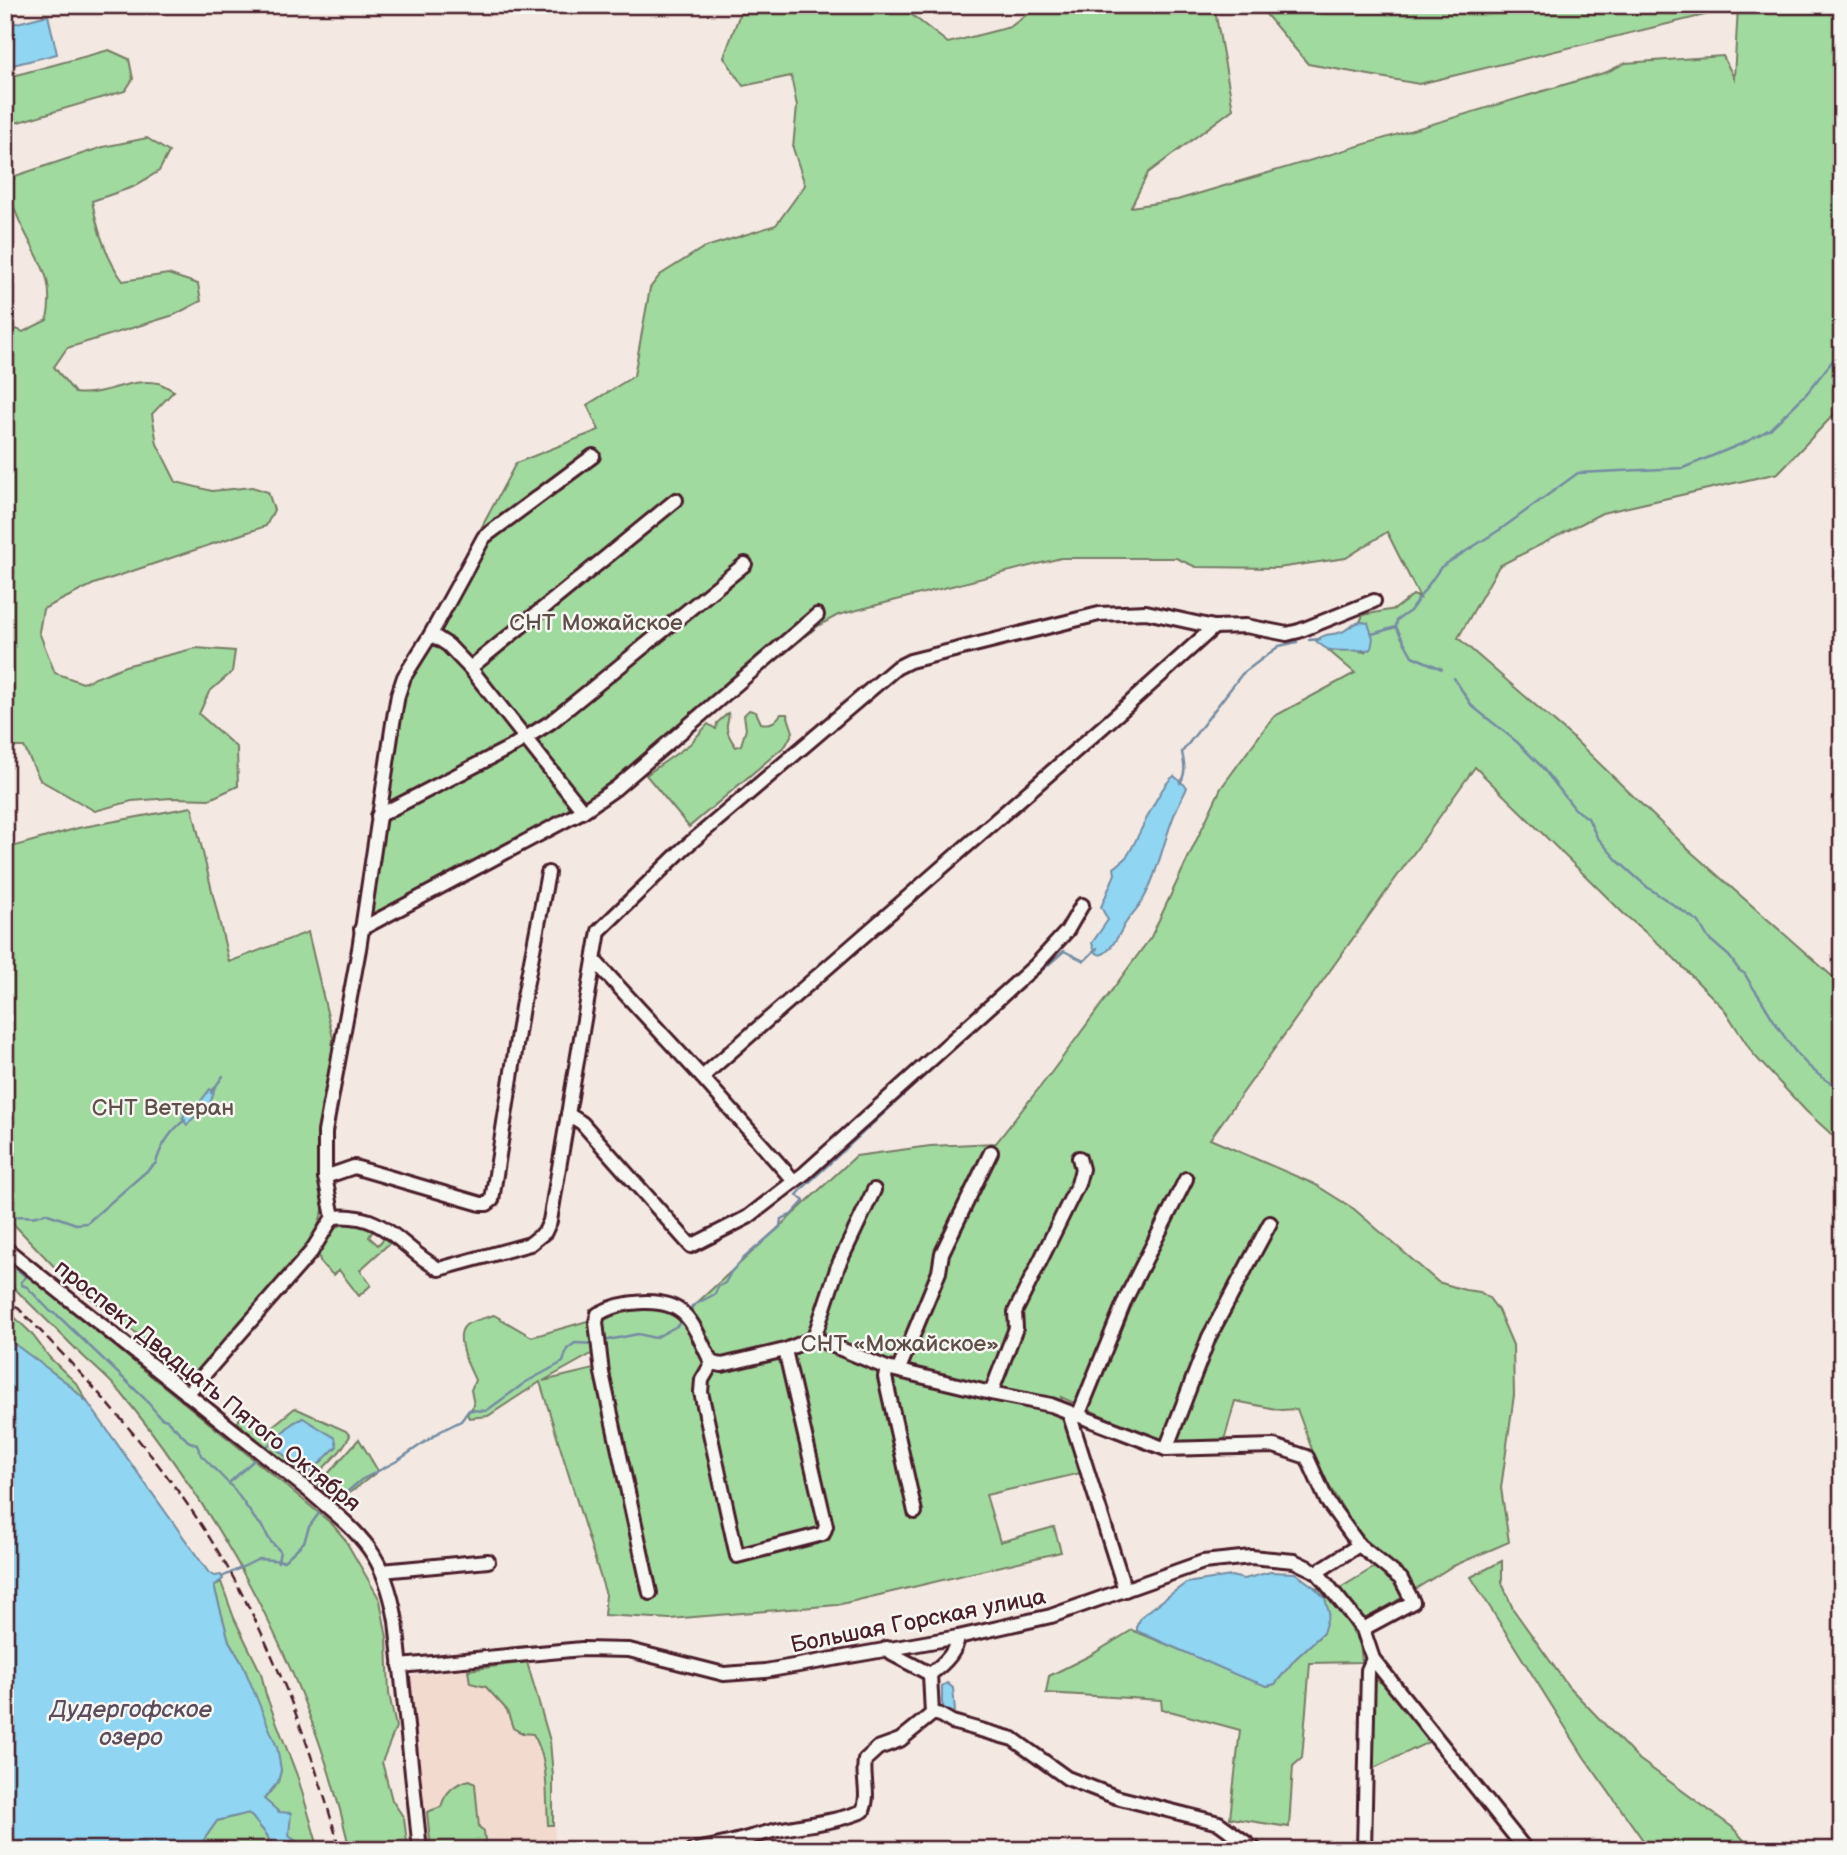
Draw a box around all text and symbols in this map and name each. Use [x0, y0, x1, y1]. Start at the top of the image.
park label: СНТ Можайское [509, 609, 683, 637]
park label: СНТ Ветеран [92, 1094, 234, 1122]
street label: проспект Двадцать Пятого Октября [49, 1254, 366, 1518]
park label: СНТ «Можайское» [801, 1330, 999, 1358]
street label: Большая Горская улица [788, 1582, 1049, 1659]
water label: Дудергофское озеро [48, 1695, 213, 1752]

